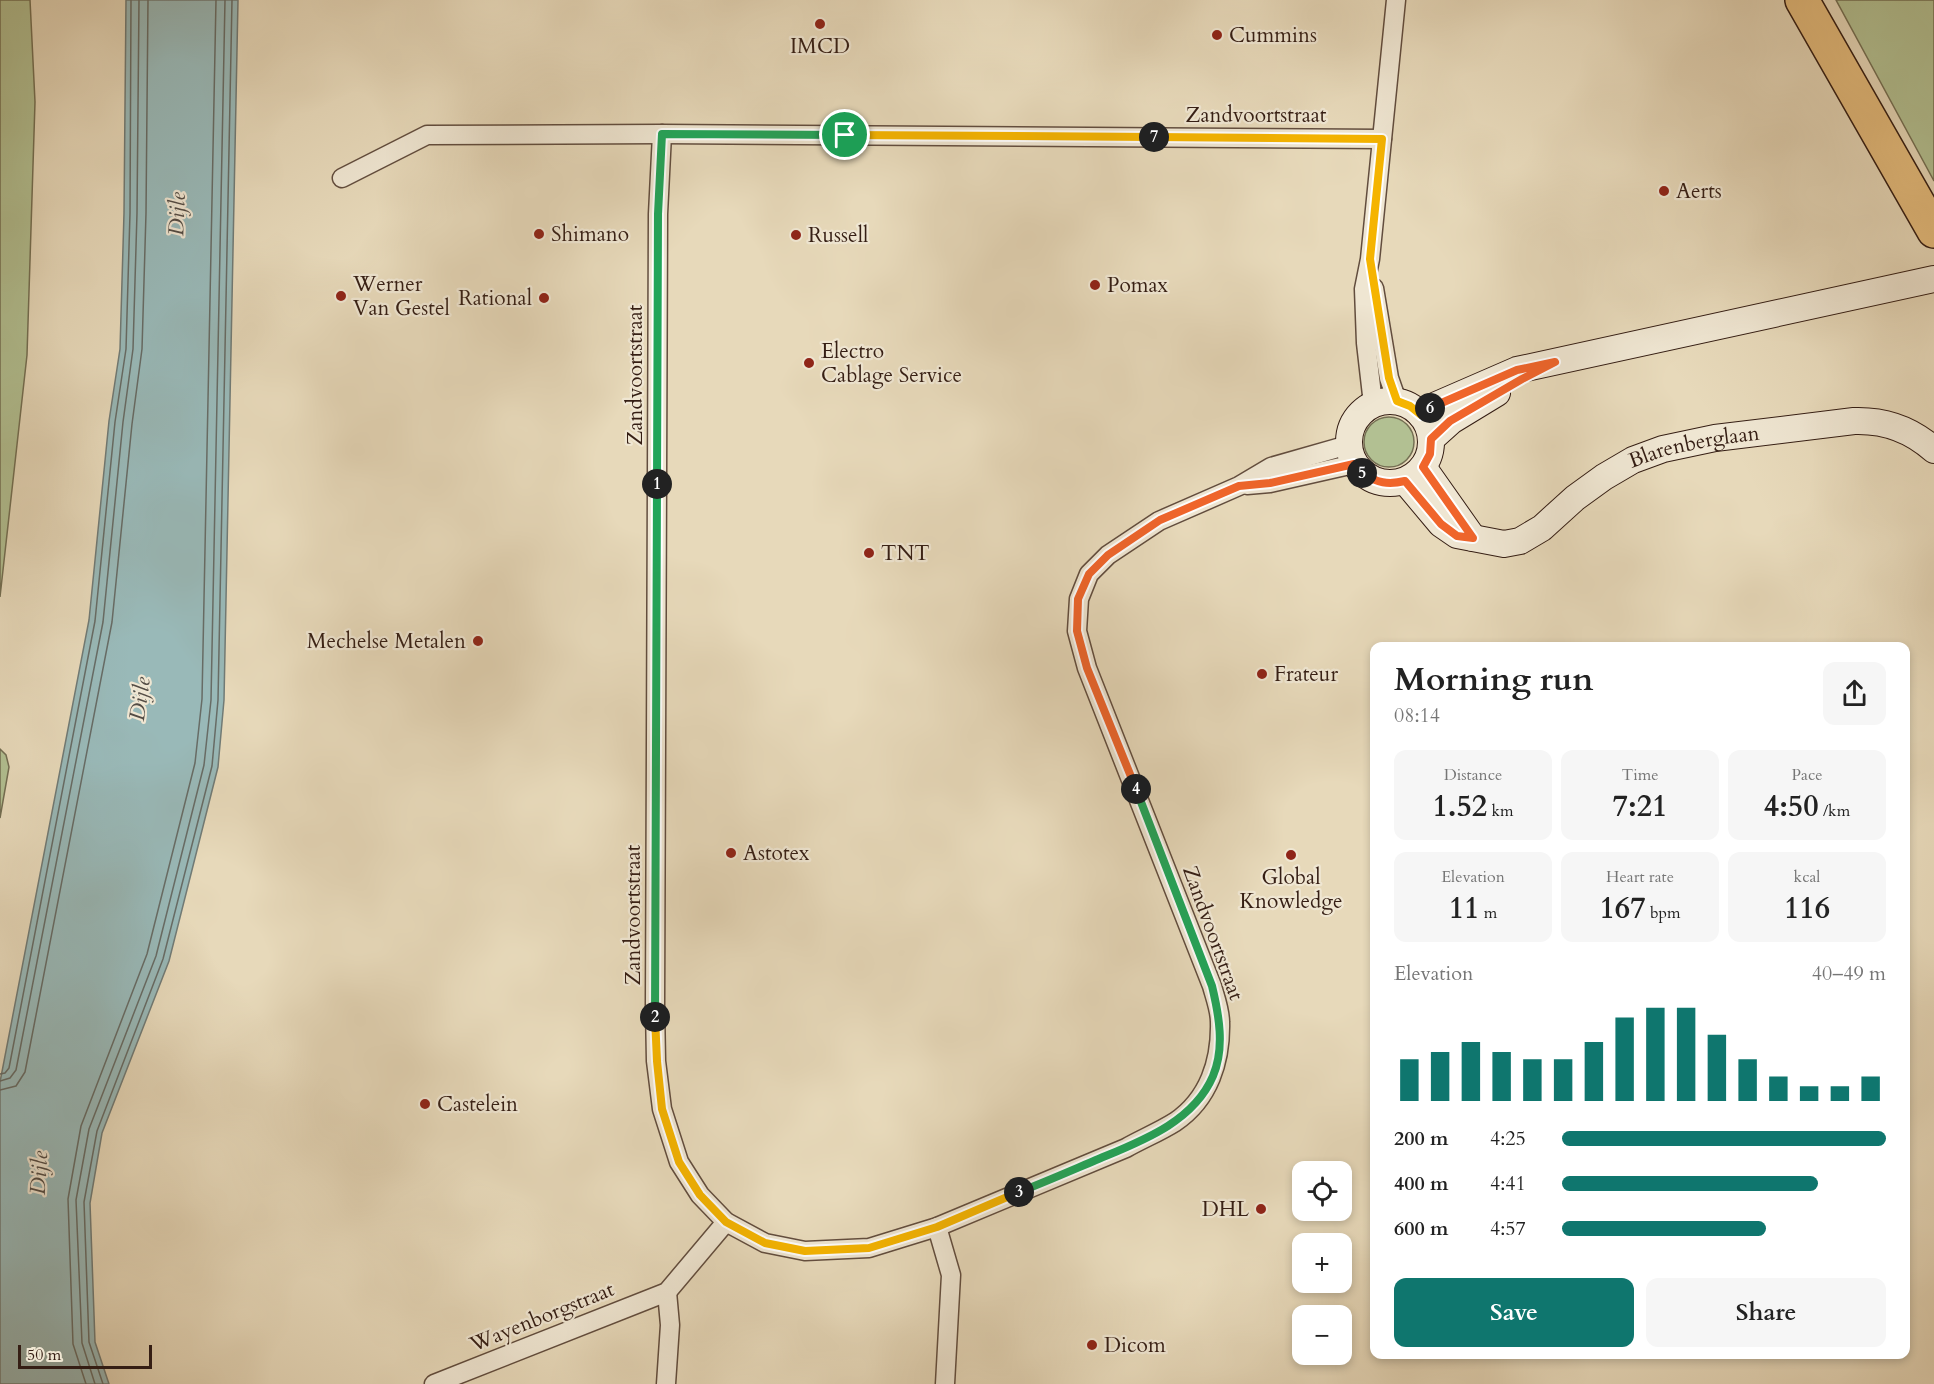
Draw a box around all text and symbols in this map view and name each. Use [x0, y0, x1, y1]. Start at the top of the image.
marker: IMCD [813, 17, 827, 31]
place label: Cummins [1229, 21, 1317, 50]
marker: Cummins [1210, 28, 1224, 42]
place label: IMCD [790, 32, 850, 61]
street label: Zandvoortstraat [1186, 101, 1327, 130]
pin [819, 109, 870, 160]
icon: arrive [828, 118, 861, 151]
pin: 7 [1139, 122, 1169, 152]
text: 7 [1150, 126, 1158, 148]
place label: Aerts [1676, 177, 1722, 206]
marker: Aerts [1657, 184, 1671, 198]
water label: Dijle [161, 191, 193, 237]
place label: Shimano [551, 220, 629, 249]
place label: Russell [808, 221, 868, 250]
marker: Shimano [532, 227, 546, 241]
marker: Russell [789, 228, 803, 242]
place label: Werner Van Gestel [352, 270, 450, 323]
place label: Pomax [1107, 271, 1169, 300]
marker: Pomax [1088, 278, 1102, 292]
place label: Rational [458, 284, 532, 313]
marker: Werner Van Gestel [334, 289, 348, 303]
marker: Rational [537, 291, 551, 305]
street label: Zandvoortstraat [621, 304, 650, 445]
place label: Electro Cablage Service [821, 337, 962, 390]
marker: Electro Cablage Service [802, 356, 816, 370]
pin: 6 [1415, 393, 1445, 423]
text: 6 [1426, 397, 1434, 419]
street label: Blarenberglaan [1624, 418, 1761, 475]
pin: 5 [1347, 458, 1377, 488]
text: 5 [1358, 462, 1366, 484]
pin: 1 [642, 469, 672, 499]
text: 1 [653, 473, 661, 495]
place label: TNT [881, 539, 930, 568]
marker: TNT [862, 546, 876, 560]
place label: Mechelse Metalen [307, 627, 466, 656]
marker: Mechelse Metalen [471, 634, 485, 648]
text: Morning run [1394, 657, 1594, 702]
place label: Frateur [1274, 660, 1338, 689]
button: share [1823, 662, 1886, 725]
marker: Frateur [1255, 667, 1269, 681]
water label: Dijle [122, 675, 158, 723]
text: 08:14 [1394, 702, 1440, 729]
text: Distance [1444, 764, 1502, 786]
text: Time [1621, 764, 1659, 786]
text: Pace [1792, 764, 1822, 786]
pin: 4 [1121, 774, 1151, 804]
text: 4 [1132, 778, 1140, 800]
text: 1.52 [1432, 786, 1487, 827]
text: 7:21 [1613, 786, 1667, 827]
text: 4:50 [1764, 786, 1819, 827]
text: km [1487, 800, 1514, 822]
text: /km [1819, 800, 1850, 822]
place label: Astotex [743, 839, 810, 868]
street label: Zandvoortstraat [619, 844, 648, 985]
marker: Astotex [724, 846, 738, 860]
marker: Global Knowledge [1284, 848, 1298, 862]
street label: Zandvoortstraat [1175, 862, 1251, 1004]
place label: Global Knowledge [1239, 863, 1343, 916]
text: Elevation [1441, 866, 1505, 888]
text: Heart rate [1606, 866, 1674, 888]
text: kcal [1794, 866, 1820, 888]
text: 11 [1449, 888, 1479, 929]
text: 167 [1599, 888, 1646, 929]
text: 116 [1784, 888, 1830, 929]
text: m [1479, 902, 1497, 924]
text: bpm [1646, 902, 1681, 924]
text: Elevation [1394, 960, 1473, 987]
text: 40–49 m [1812, 960, 1886, 987]
pin: 2 [640, 1002, 670, 1032]
text: 2 [651, 1006, 659, 1028]
place label: Castelein [437, 1090, 518, 1119]
marker: Castelein [418, 1097, 432, 1111]
text: 200 m [1394, 1125, 1449, 1152]
text: 4:25 [1490, 1125, 1526, 1152]
water label: Dijle [23, 1150, 55, 1196]
map controls [1292, 1161, 1352, 1365]
button: locate [1292, 1161, 1352, 1221]
text: 400 m [1394, 1170, 1449, 1197]
text: 4:41 [1490, 1170, 1526, 1197]
pin: 3 [1004, 1177, 1034, 1207]
text: 3 [1015, 1181, 1023, 1203]
place label: DHL [1202, 1195, 1249, 1224]
marker: DHL [1254, 1202, 1268, 1216]
text: 600 m [1394, 1215, 1449, 1242]
text: 4:57 [1490, 1215, 1526, 1242]
button: + [1292, 1233, 1352, 1293]
street label: Wayenborgstraat [465, 1275, 619, 1359]
button: Save [1394, 1278, 1634, 1347]
button: Share [1646, 1278, 1886, 1347]
button: − [1292, 1305, 1352, 1365]
place label: Dicom [1104, 1331, 1166, 1360]
marker: Dicom [1085, 1338, 1099, 1352]
scale bar [18, 1342, 152, 1370]
text: 50 m [27, 1344, 61, 1366]

